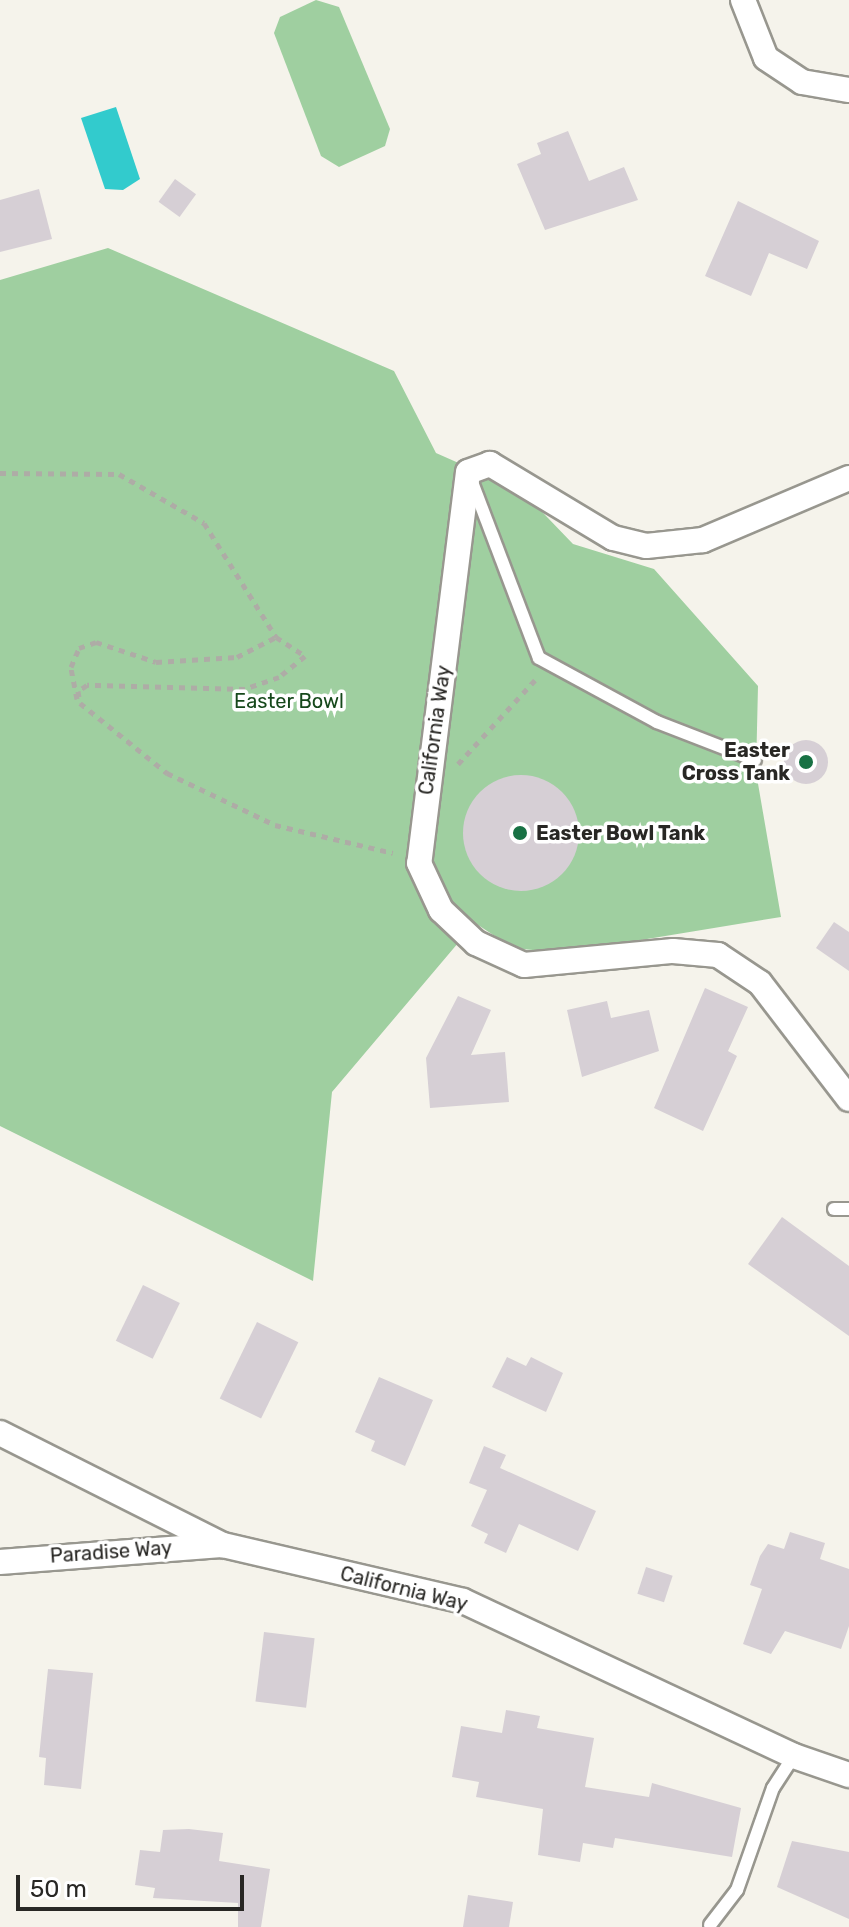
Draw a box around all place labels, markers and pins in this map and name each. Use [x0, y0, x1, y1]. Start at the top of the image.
place label: Easter Cross Tank [681, 738, 790, 785]
marker: Easter Cross Tank [797, 753, 815, 771]
place label: Easter Bowl Tank [536, 821, 706, 845]
marker: Easter Bowl Tank [511, 824, 529, 842]

